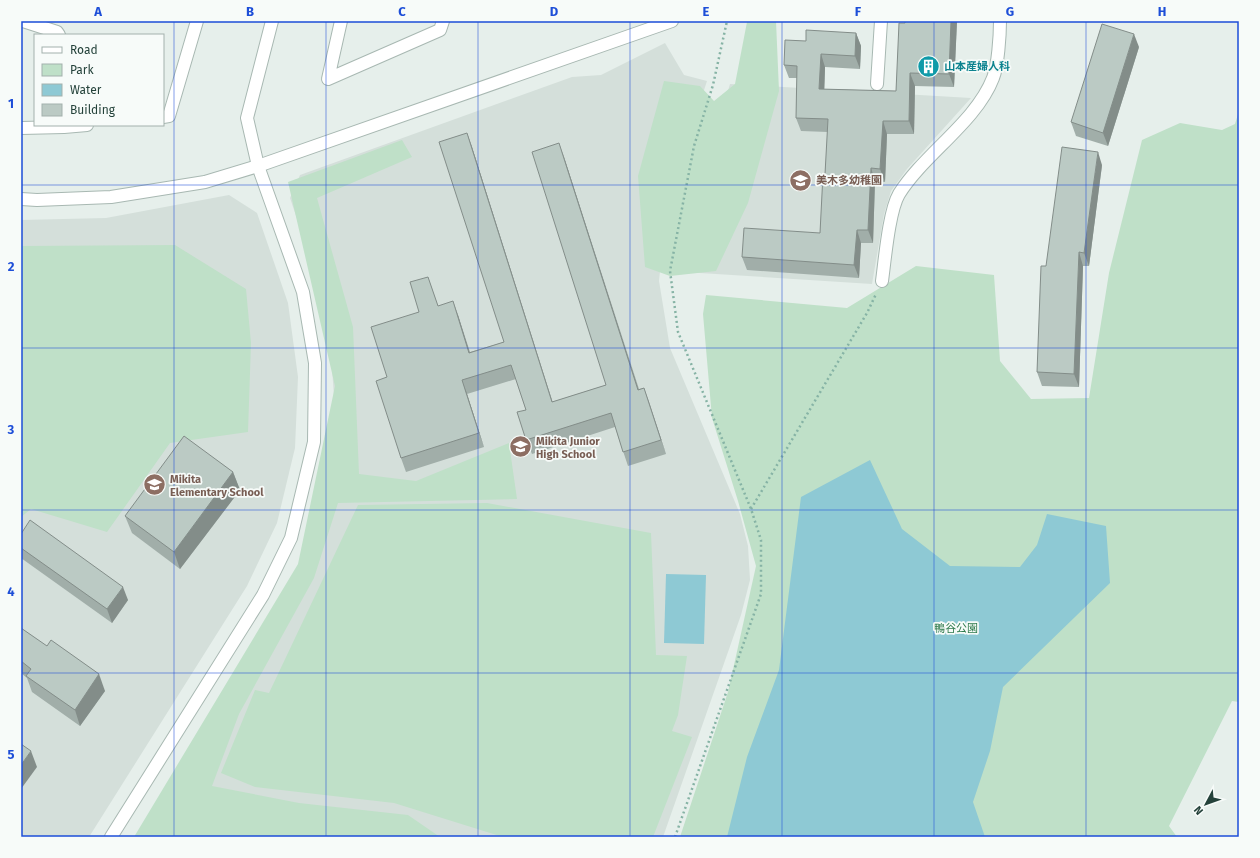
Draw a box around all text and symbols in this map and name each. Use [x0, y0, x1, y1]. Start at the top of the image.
text: A [93, 4, 102, 19]
text: B [246, 4, 254, 19]
text: C [398, 4, 406, 19]
text: D [550, 4, 559, 19]
text: E [703, 4, 710, 19]
text: F [855, 4, 862, 19]
text: G [1006, 4, 1014, 19]
text: H [1158, 4, 1166, 19]
legend [34, 34, 164, 126]
text: Road [70, 43, 98, 57]
building icon: 山本産婦人科 [916, 53, 942, 79]
place label: 山本産婦人科 [944, 60, 1010, 73]
text: Park [70, 63, 94, 77]
text: Water [70, 83, 102, 97]
text: 1 [8, 96, 14, 111]
text: Building [70, 103, 116, 117]
school or university icon: 美木多幼稚園 [787, 167, 813, 193]
place label: 美木多幼稚園 [816, 174, 882, 187]
text: 2 [8, 259, 15, 274]
text: 3 [7, 422, 15, 437]
school or university icon: Mikita Junior High School [508, 434, 534, 460]
place label: Mikita Junior High School [536, 435, 600, 461]
school or university icon: Mikita Elementary School [141, 472, 167, 498]
place label: Mikita Elementary School [170, 473, 264, 499]
text: 4 [7, 584, 15, 599]
park label: 鴨谷公園 [934, 622, 978, 635]
text: 5 [8, 747, 15, 762]
north arrow [1186, 784, 1226, 824]
text: N [1192, 803, 1206, 817]

